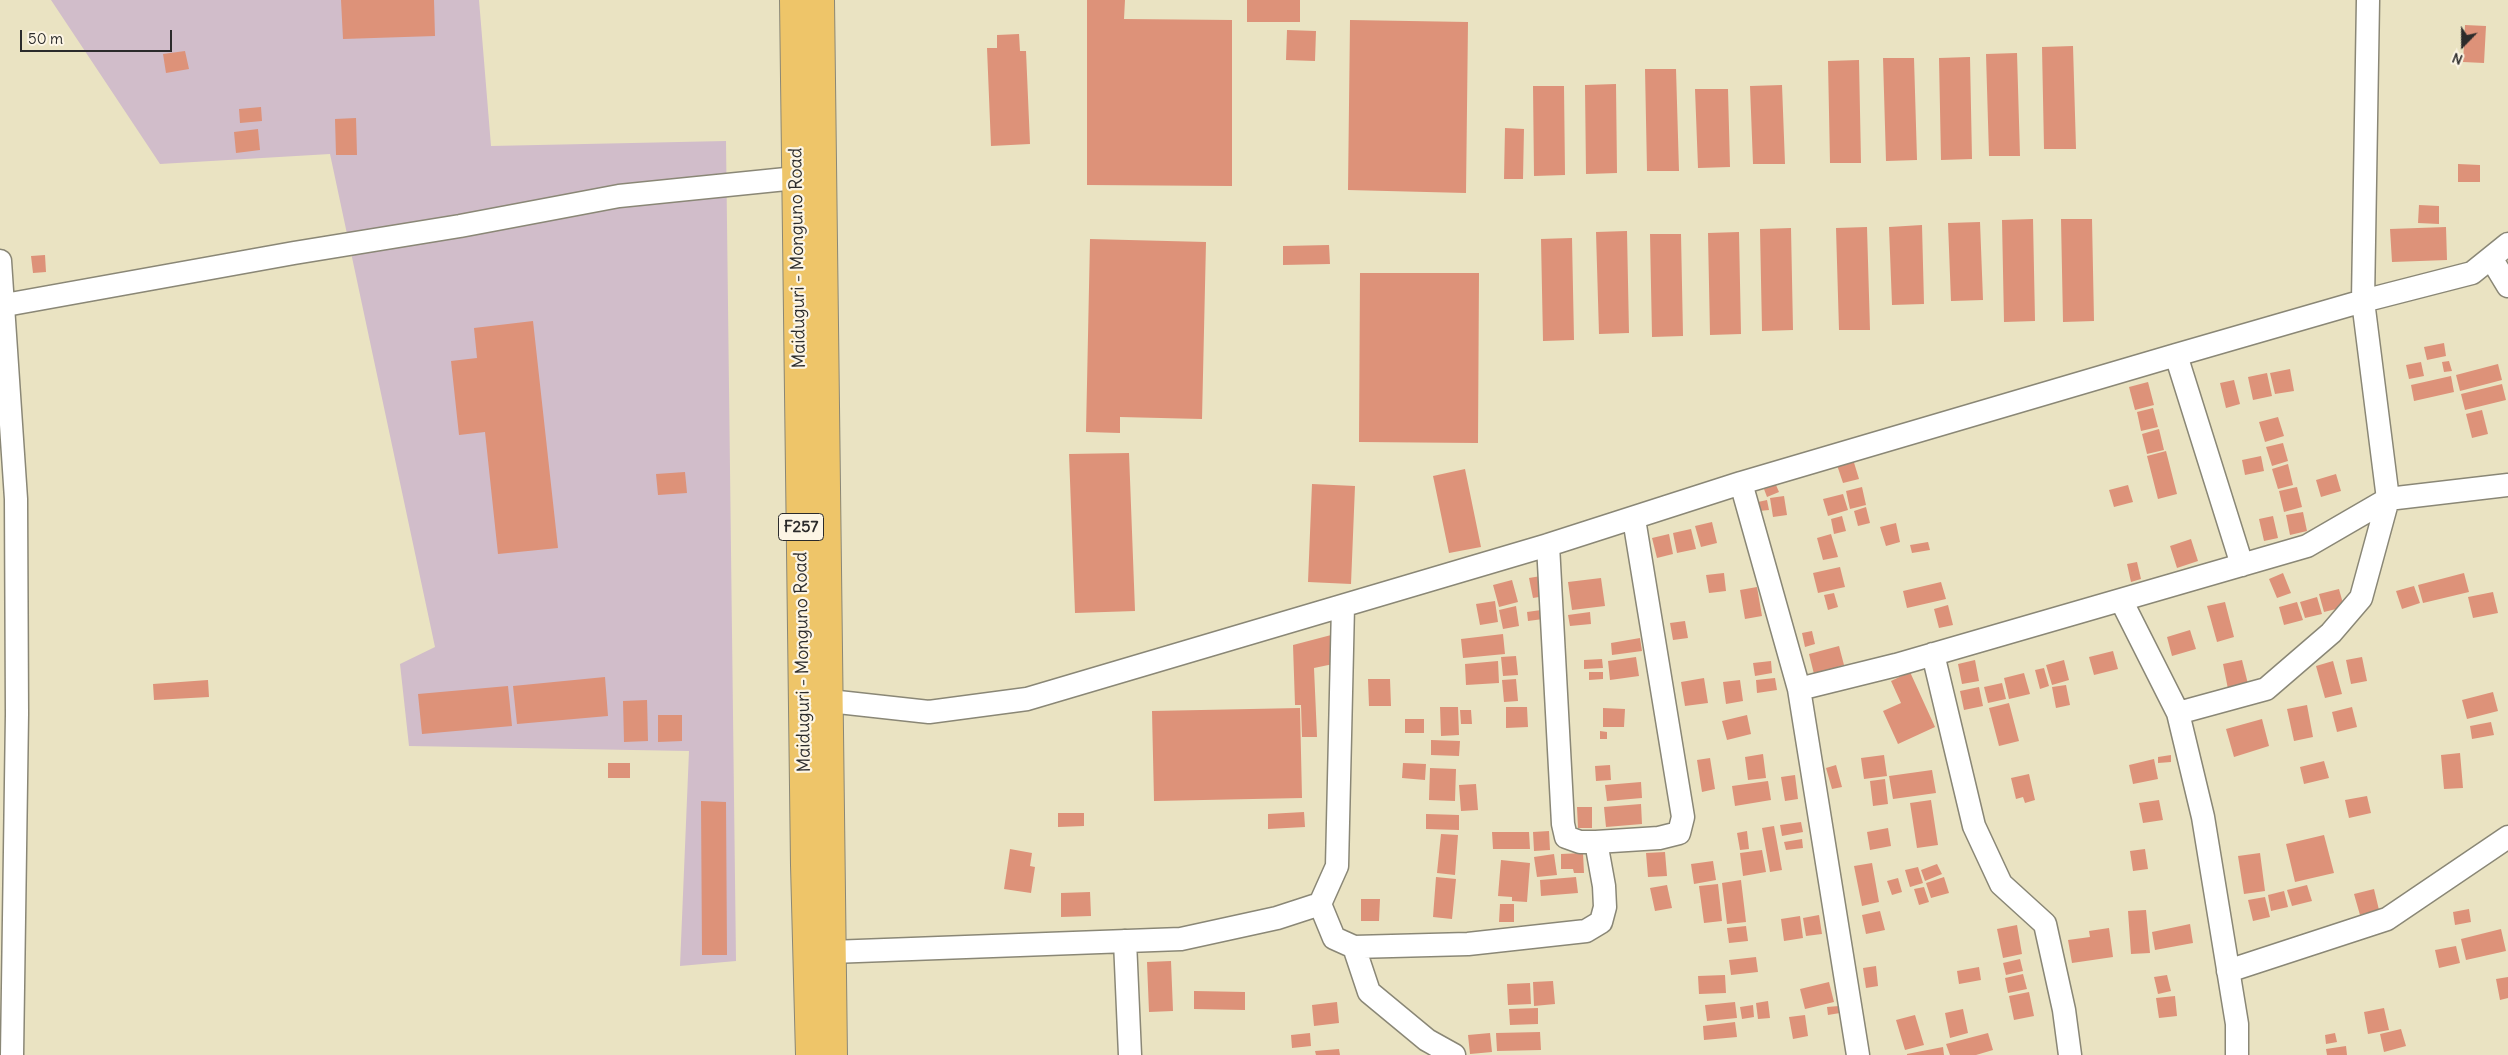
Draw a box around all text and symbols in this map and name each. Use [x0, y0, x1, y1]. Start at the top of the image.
scale bar [22, 20, 175, 52]
north arrow [2438, 20, 2488, 70]
text: 50 m [28, 29, 63, 48]
text: N [2450, 49, 2465, 69]
street label: Maiduguri - Monguno Road [785, 148, 811, 368]
road number: F257 [778, 514, 824, 540]
street label: Maiduguri - Monguno Road [790, 552, 816, 772]

